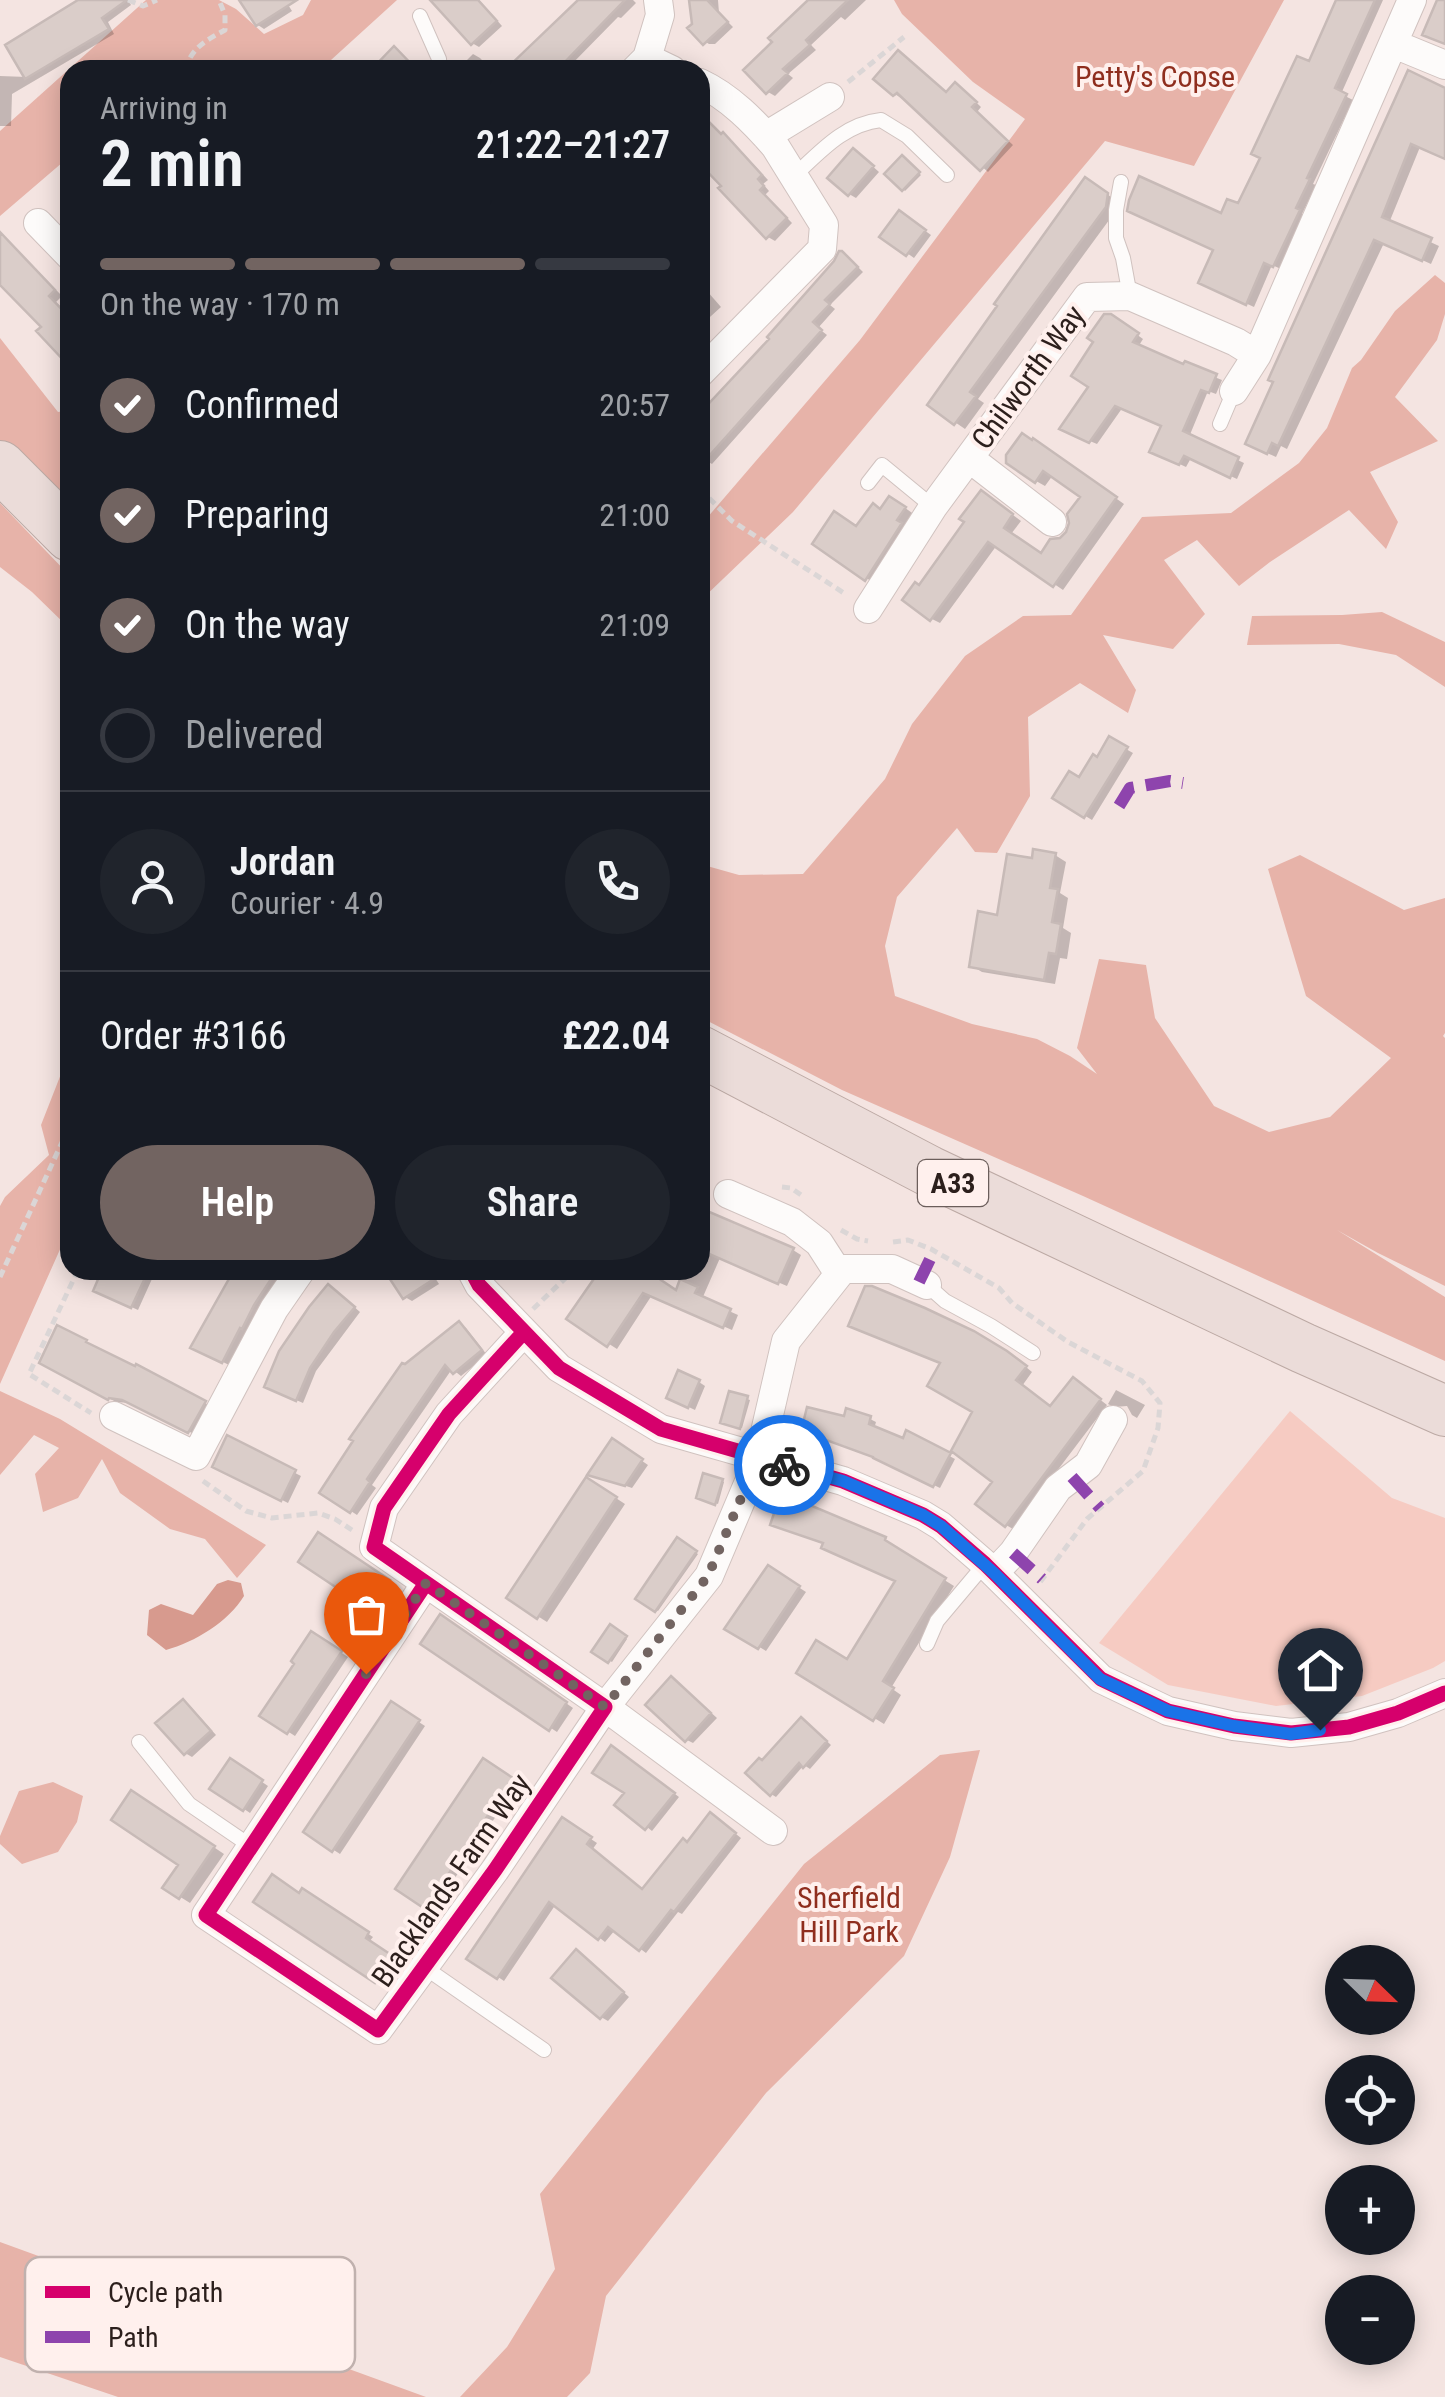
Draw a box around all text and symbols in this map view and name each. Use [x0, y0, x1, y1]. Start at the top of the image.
park label: Petty's Copse [1075, 59, 1235, 94]
text: Arriving in [100, 89, 228, 127]
text: 21:22–21:27 [476, 123, 670, 167]
text: 2 min [100, 126, 244, 202]
text: On the way · 170 m [100, 285, 340, 323]
street label: Chilworth Way [964, 298, 1092, 456]
icon: check [100, 378, 155, 433]
text: Confirmed [185, 383, 340, 427]
text: 20:57 [599, 386, 670, 424]
icon: check [100, 488, 155, 543]
text: Preparing [185, 493, 330, 537]
text: 21:00 [599, 496, 670, 534]
icon: check [100, 598, 155, 653]
text: On the way [185, 603, 350, 647]
text: 21:09 [599, 606, 670, 644]
text: Delivered [185, 713, 324, 757]
button: person [100, 829, 205, 934]
button: phone [565, 829, 670, 934]
text: Jordan [230, 840, 335, 884]
text: Courier · 4.9 [230, 884, 384, 922]
text: Order #3166 [100, 1014, 287, 1058]
text: £22.04 [562, 1014, 670, 1058]
button: Help [100, 1145, 375, 1260]
button: Share [395, 1145, 670, 1260]
road number: A33 [918, 1160, 988, 1206]
courier [734, 1415, 834, 1515]
icon: bike [757, 1438, 812, 1493]
pin [324, 1572, 409, 1675]
icon: bag [339, 1587, 394, 1642]
pin [1278, 1628, 1363, 1731]
icon: home [1293, 1643, 1348, 1698]
street label: Blacklands Farm Way [364, 1767, 538, 1993]
park label: Sherfield Hill Park [797, 1880, 901, 1949]
north arrow [1325, 1945, 1415, 2035]
map controls [1325, 1945, 1415, 2365]
button: locate [1325, 2055, 1415, 2145]
button: + [1325, 2165, 1415, 2255]
legend [25, 2257, 355, 2372]
button: − [1325, 2275, 1415, 2365]
text: Cycle path [108, 2276, 223, 2309]
text: Path [108, 2321, 159, 2354]

